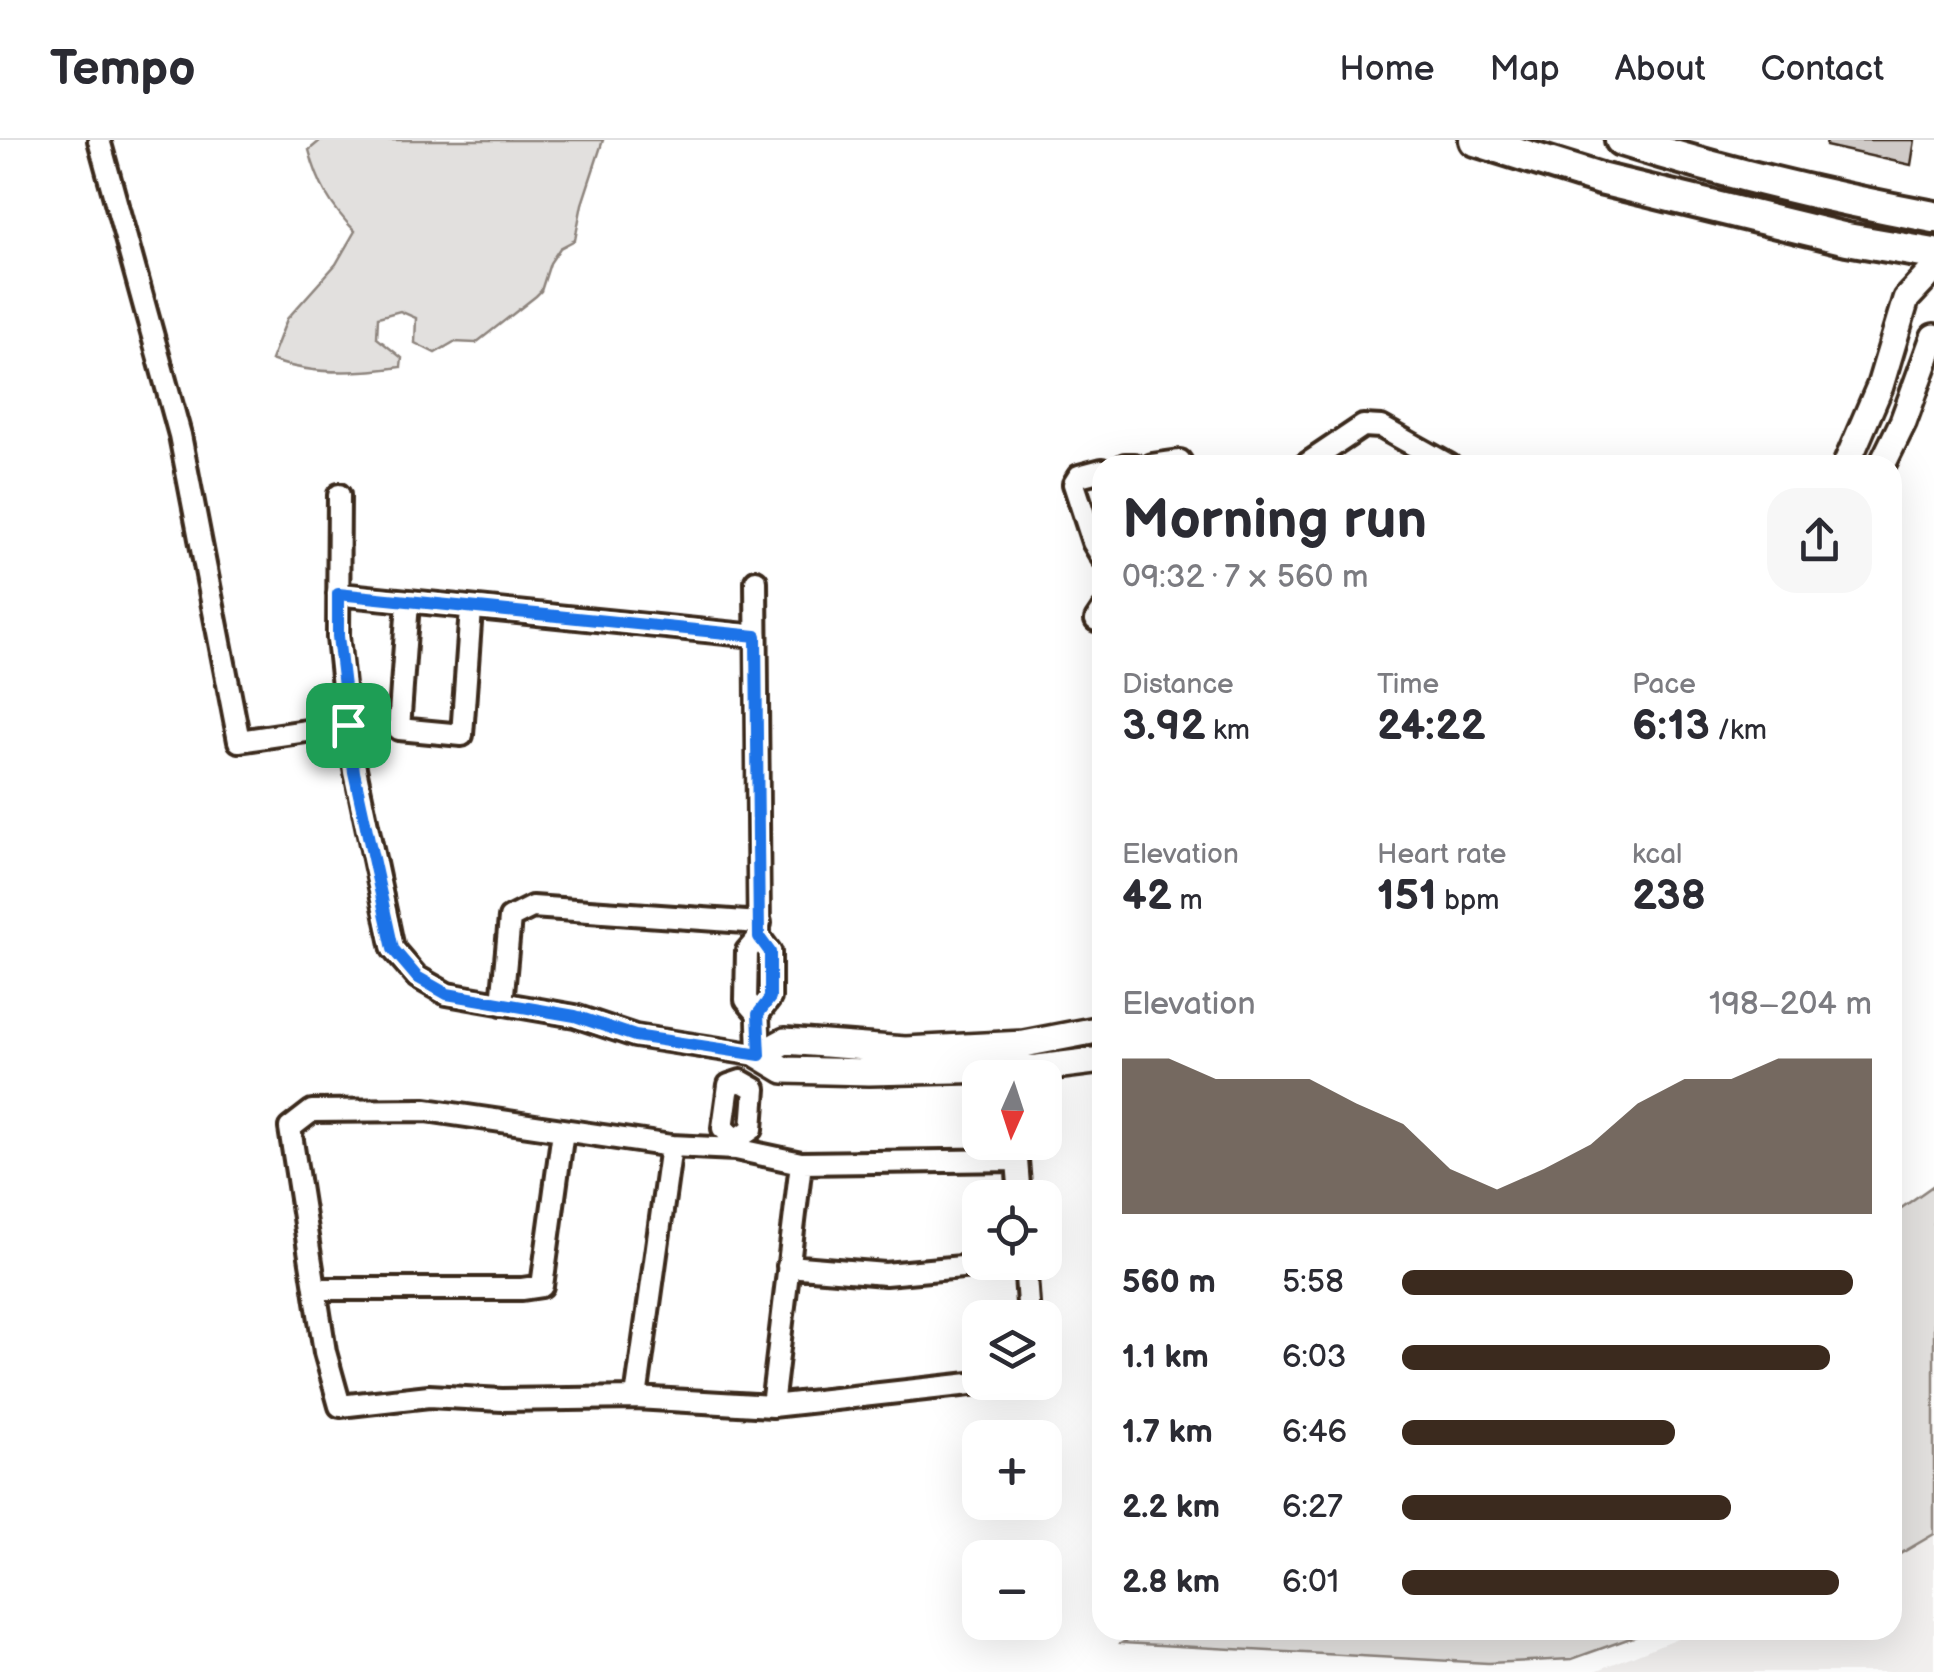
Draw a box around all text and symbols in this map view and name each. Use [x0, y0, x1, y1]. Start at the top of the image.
text: Tempo [50, 41, 196, 98]
text: Home [1339, 48, 1434, 91]
text: Map [1489, 48, 1560, 91]
text: About [1615, 48, 1706, 91]
text: Contact [1761, 48, 1884, 91]
text: Morning run [1122, 487, 1427, 554]
button: share [1767, 488, 1872, 593]
text: 09:32 · 7 × 560 m [1122, 558, 1369, 597]
text: Distance [1122, 668, 1234, 701]
text: Time [1377, 668, 1439, 701]
text: Pace [1632, 668, 1696, 701]
pin [306, 683, 391, 768]
icon: arrive [321, 698, 376, 753]
text: 3.92 [1122, 701, 1206, 752]
text: 24:22 [1377, 701, 1486, 752]
text: 6:13 [1632, 701, 1710, 752]
text: km [1206, 714, 1250, 747]
text: /km [1710, 714, 1767, 747]
text: Elevation [1122, 838, 1239, 871]
text: Heart rate [1377, 838, 1506, 871]
text: kcal [1632, 838, 1682, 871]
text: 42 [1122, 871, 1172, 922]
text: 151 [1377, 871, 1437, 922]
text: 238 [1632, 871, 1706, 922]
text: m [1172, 884, 1203, 917]
text: bpm [1437, 884, 1499, 917]
text: Elevation [1122, 985, 1255, 1024]
text: 198–204 m [1709, 985, 1872, 1024]
north arrow [962, 1060, 1062, 1160]
map controls [962, 1060, 1062, 1640]
button: locate [962, 1180, 1062, 1280]
text: 560 m [1122, 1263, 1216, 1302]
text: 5:58 [1282, 1263, 1344, 1302]
button: layers [962, 1300, 1062, 1400]
text: 1.1 km [1122, 1338, 1209, 1377]
text: 6:03 [1282, 1338, 1347, 1377]
text: 1.7 km [1122, 1413, 1213, 1452]
text: 6:46 [1282, 1413, 1347, 1452]
button: + [962, 1420, 1062, 1520]
text: 2.2 km [1122, 1488, 1220, 1527]
text: 6:27 [1282, 1488, 1343, 1527]
button: − [962, 1540, 1062, 1640]
text: 2.8 km [1122, 1563, 1220, 1602]
text: 6:01 [1282, 1563, 1339, 1602]

